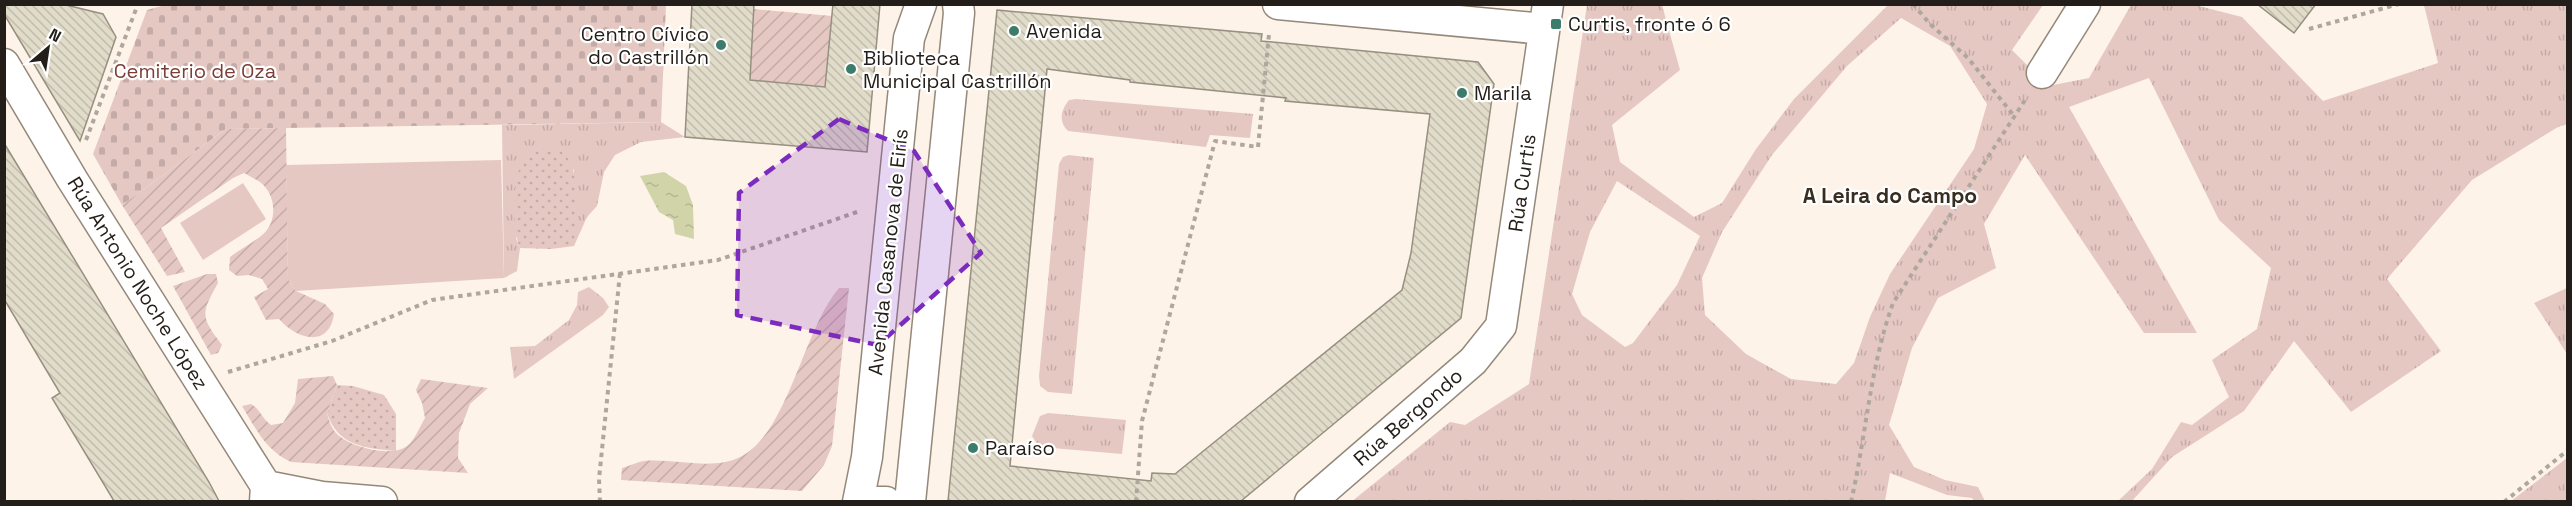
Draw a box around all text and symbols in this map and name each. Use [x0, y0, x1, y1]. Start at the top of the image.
place label: Curtis, fronte ó 6 [1568, 11, 1731, 37]
marker: Curtis, fronte ó 6 [1549, 17, 1563, 31]
north arrow [18, 18, 78, 78]
place label: Avenida [1026, 18, 1102, 44]
place label: Centro Cívico do Castrillón [581, 21, 709, 70]
text: N [45, 24, 65, 47]
marker: Avenida [1007, 24, 1021, 38]
marker: Centro Cívico do Castrillón [714, 38, 728, 52]
place label: Biblioteca Municipal Castrillón [863, 45, 1052, 94]
park label: Cemiterio de Oza [114, 58, 276, 84]
marker: Biblioteca Municipal Castrillón [844, 62, 858, 76]
place label: Marila [1474, 80, 1532, 106]
marker: Marila [1455, 86, 1469, 100]
street label: Avenida Casanova de Eirís [862, 127, 914, 377]
street label: Rúa Curtis [1502, 132, 1542, 234]
street label: Rúa Antonio Noche López [62, 172, 214, 394]
district label: A Leira do Campo [1803, 182, 1977, 209]
street label: Rúa Bergondo [1348, 362, 1468, 472]
place label: Paraíso [985, 435, 1055, 461]
marker: Paraíso [966, 441, 980, 455]

